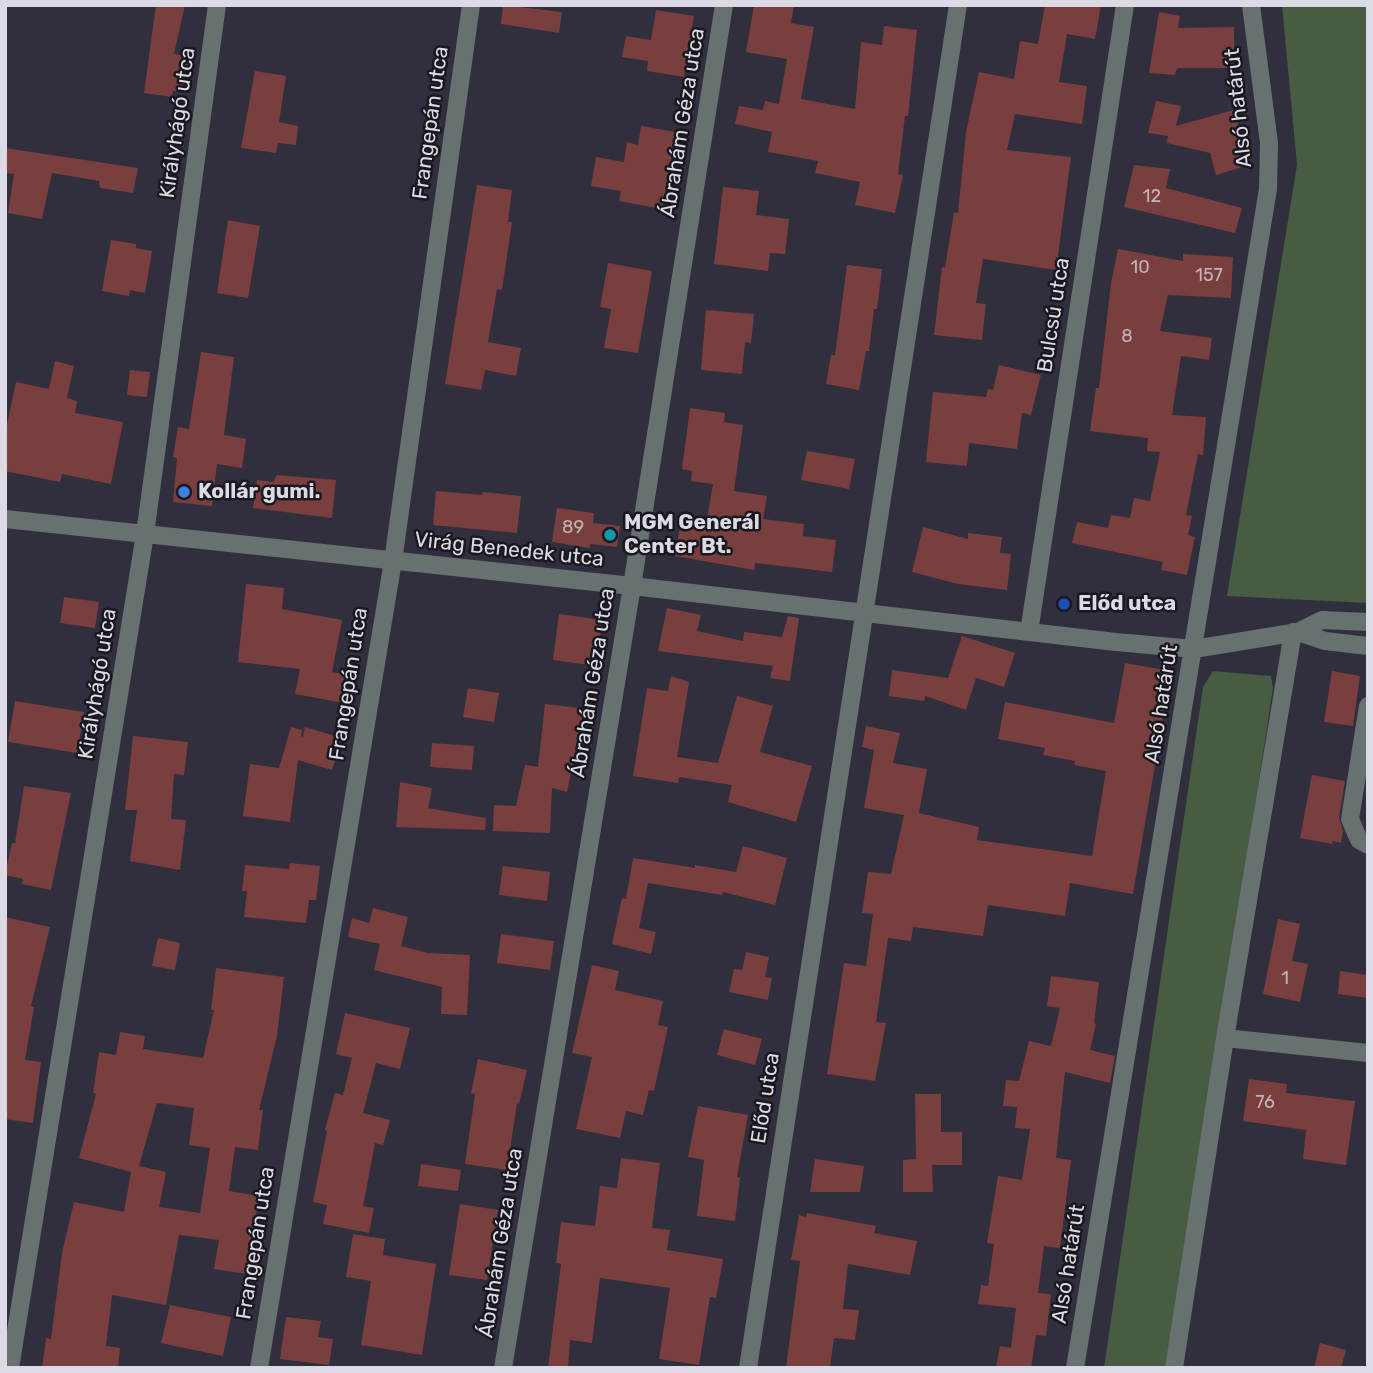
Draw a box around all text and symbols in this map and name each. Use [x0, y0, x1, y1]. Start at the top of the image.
street label: Ábrahám Géza utca [656, 26, 710, 220]
street label: Frangepán utca [408, 45, 454, 201]
street label: Királyhágó utca [155, 46, 201, 200]
street label: Alsó határút [1220, 47, 1258, 169]
house number: 12 [1143, 186, 1161, 208]
street label: Bulcsú utca [1032, 256, 1076, 374]
house number: 10 [1130, 257, 1150, 279]
house number: 157 [1195, 265, 1223, 287]
house number: 8 [1121, 326, 1133, 348]
place label: Kollár gumi. [198, 479, 321, 505]
marker: Kollár gumi. [176, 484, 192, 500]
place label: MGM Generál Center Bt. [624, 510, 760, 560]
house number: 89 [562, 517, 584, 539]
marker: MGM Generál Center Bt. [602, 527, 618, 543]
street label: Virág Benedek utca [413, 528, 605, 572]
street label: Ábrahám Géza utca [566, 586, 620, 780]
place label: Előd utca [1078, 591, 1176, 617]
marker: Előd utca [1056, 596, 1072, 612]
street label: Frangepán utca [324, 606, 374, 762]
street label: Királyhágó utca [74, 607, 122, 761]
street label: Alsó határút [1140, 643, 1184, 765]
house number: 1 [1281, 968, 1289, 990]
street label: Előd utca [746, 1051, 786, 1145]
house number: 76 [1255, 1092, 1275, 1114]
street label: Ábrahám Géza utca [474, 1146, 528, 1340]
street label: Frangepán utca [231, 1165, 281, 1321]
street label: Alsó határút [1047, 1203, 1091, 1325]

